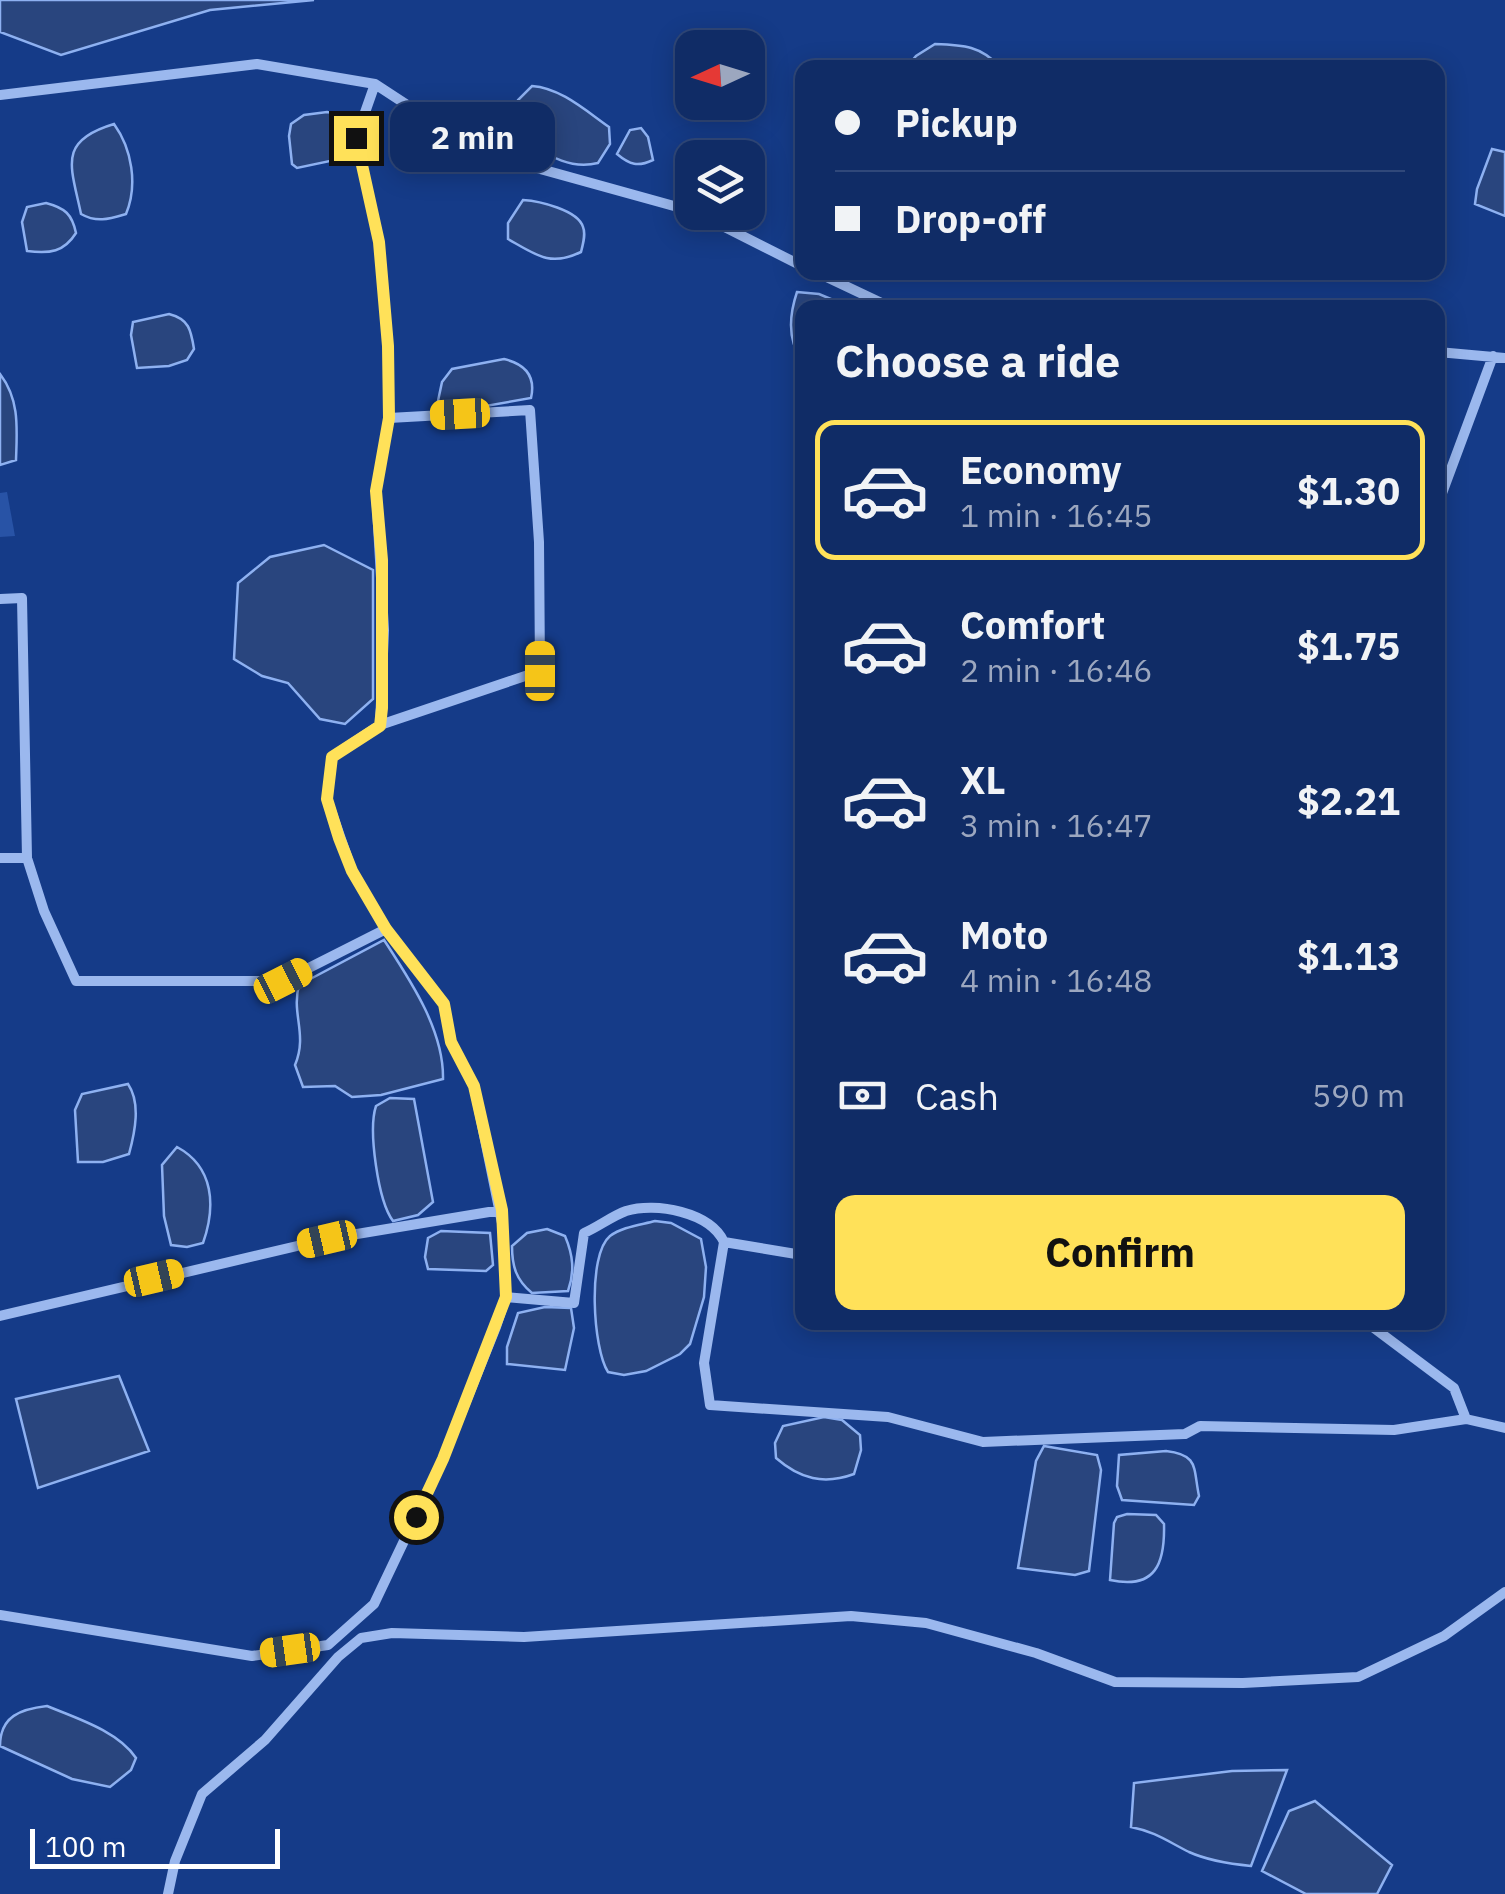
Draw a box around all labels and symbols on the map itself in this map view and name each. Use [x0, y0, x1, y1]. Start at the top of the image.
north arrow [675, 30, 765, 120]
callout: 2 min [391, 103, 556, 173]
route end [334, 116, 379, 161]
car [429, 397, 491, 431]
car [525, 641, 555, 701]
car [249, 954, 317, 1008]
car [294, 1218, 360, 1260]
car [121, 1257, 187, 1299]
route start [394, 1495, 439, 1540]
car [258, 1631, 322, 1669]
scale bar [30, 1824, 280, 1868]

